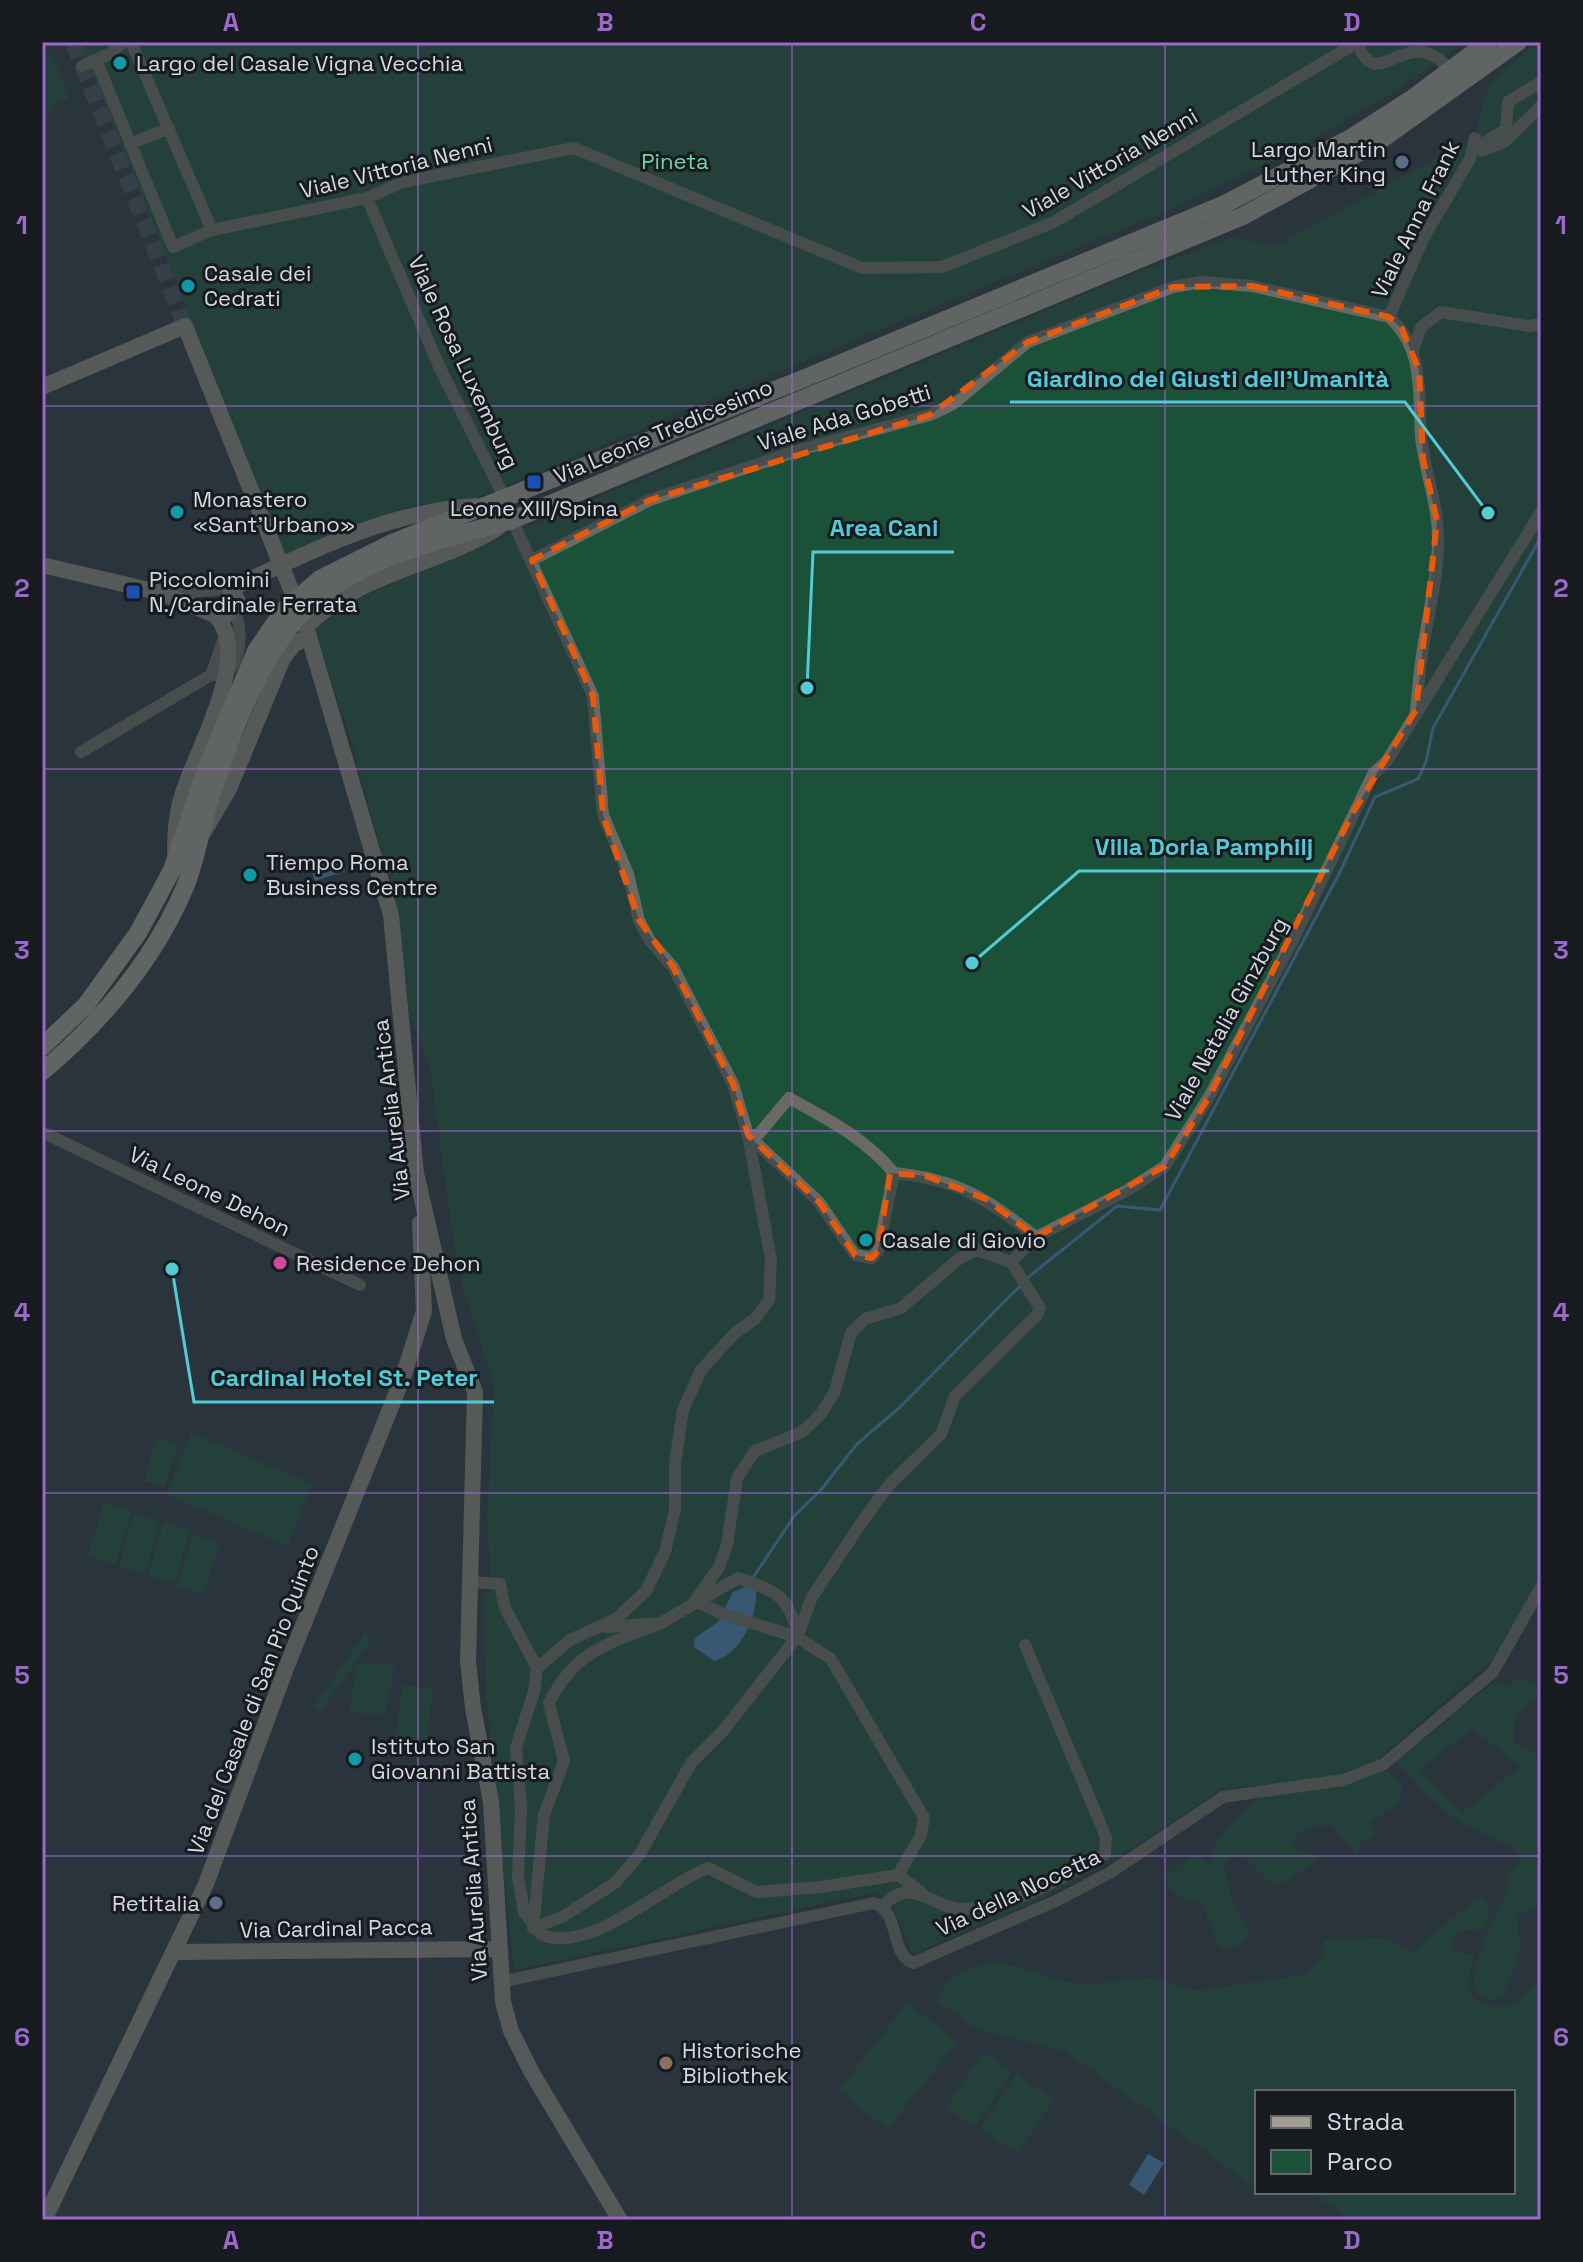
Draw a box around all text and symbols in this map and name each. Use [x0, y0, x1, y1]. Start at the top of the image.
text: A [223, 5, 240, 39]
text: B [596, 5, 614, 39]
text: C [970, 5, 986, 39]
text: D [1343, 5, 1361, 39]
place label: Largo del Casale Vigna Vecchia [136, 49, 463, 77]
marker: Largo del Casale Vigna Vecchia [111, 54, 129, 72]
street label: Viale Vittoria Nenni [1018, 102, 1202, 224]
street label: Viale Vittoria Nenni [297, 130, 495, 204]
place label: Largo Martin Luther King [1251, 135, 1386, 188]
street label: Viale Anna Frank [1365, 135, 1465, 303]
park label: Pineta [641, 147, 709, 175]
marker: Largo Martin Luther King [1393, 153, 1411, 171]
text: 1 [16, 208, 28, 242]
text: 1 [1555, 208, 1567, 242]
street label: Viale Rosa Luxemburg [402, 251, 526, 473]
place label: Casale dei Cedrati [204, 259, 312, 312]
marker: Casale dei Cedrati [179, 277, 197, 295]
callout: Giardino dei Giusti dell'Umanità [1010, 354, 1405, 402]
text: Giardino dei Giusti dell'Umanità [1027, 363, 1389, 394]
street label: Via Leone Tredicesimo [549, 372, 777, 490]
street label: Viale Ada Gobetti [754, 377, 934, 457]
marker: Leone XIII/Spina [525, 473, 543, 491]
place label: Monastero «Sant’Urbano» [193, 485, 355, 538]
place label: Leone XIII/Spina [450, 494, 618, 522]
marker: Monastero «Sant’Urbano» [168, 503, 186, 521]
callout: Area Cani [813, 504, 954, 552]
text: Area Cani [830, 512, 938, 543]
place label: Piccolomini N./Cardinale Ferrata [149, 565, 358, 618]
text: 2 [14, 571, 30, 605]
text: 2 [1553, 571, 1569, 605]
marker: Piccolomini N./Cardinale Ferrata [124, 583, 142, 601]
callout: Villa Doria Pamphilj [1079, 823, 1329, 871]
text: Villa Doria Pamphilj [1095, 831, 1313, 862]
place label: Tiempo Roma Business Centre [266, 848, 438, 901]
marker: Tiempo Roma Business Centre [241, 866, 259, 884]
street label: Viale Natalia Ginzburg [1158, 912, 1294, 1126]
text: 3 [14, 933, 30, 967]
text: 3 [1553, 933, 1569, 967]
street label: Via Aurelia Antica [366, 1017, 416, 1202]
street label: Via Leone Dehon [125, 1140, 295, 1242]
place label: Casale di Giovio [882, 1226, 1046, 1254]
marker: Casale di Giovio [857, 1231, 875, 1249]
place label: Residence Dehon [296, 1249, 481, 1277]
marker: Residence Dehon [271, 1254, 289, 1272]
text: 4 [14, 1295, 30, 1329]
text: 4 [1553, 1295, 1569, 1329]
callout: Cardinal Hotel St. Peter [194, 1354, 494, 1402]
text: Cardinal Hotel St. Peter [210, 1362, 478, 1393]
street label: Via del Casale di San Pio Quinto [181, 1541, 325, 1859]
text: 5 [14, 1658, 30, 1692]
text: 5 [1553, 1658, 1569, 1692]
place label: Istituto San Giovanni Battista [371, 1732, 550, 1785]
marker: Istituto San Giovanni Battista [346, 1750, 364, 1768]
street label: Via Aurelia Antica [453, 1798, 493, 1982]
street label: Via della Nocetta [931, 1842, 1105, 1942]
place label: Retitalia [112, 1889, 200, 1917]
marker: Retitalia [207, 1894, 225, 1912]
street label: Via Cardinal Pacca [239, 1912, 433, 1944]
text: 6 [14, 2020, 30, 2054]
text: 6 [1553, 2020, 1569, 2054]
place label: Historische Bibliothek [682, 2036, 801, 2089]
marker: Historische Bibliothek [657, 2054, 675, 2072]
legend [1255, 2090, 1515, 2194]
text: Strada [1327, 2106, 1404, 2137]
text: Parco [1327, 2146, 1393, 2177]
text: A [223, 2223, 240, 2257]
text: B [596, 2223, 614, 2257]
text: C [970, 2223, 986, 2257]
text: D [1343, 2223, 1361, 2257]

